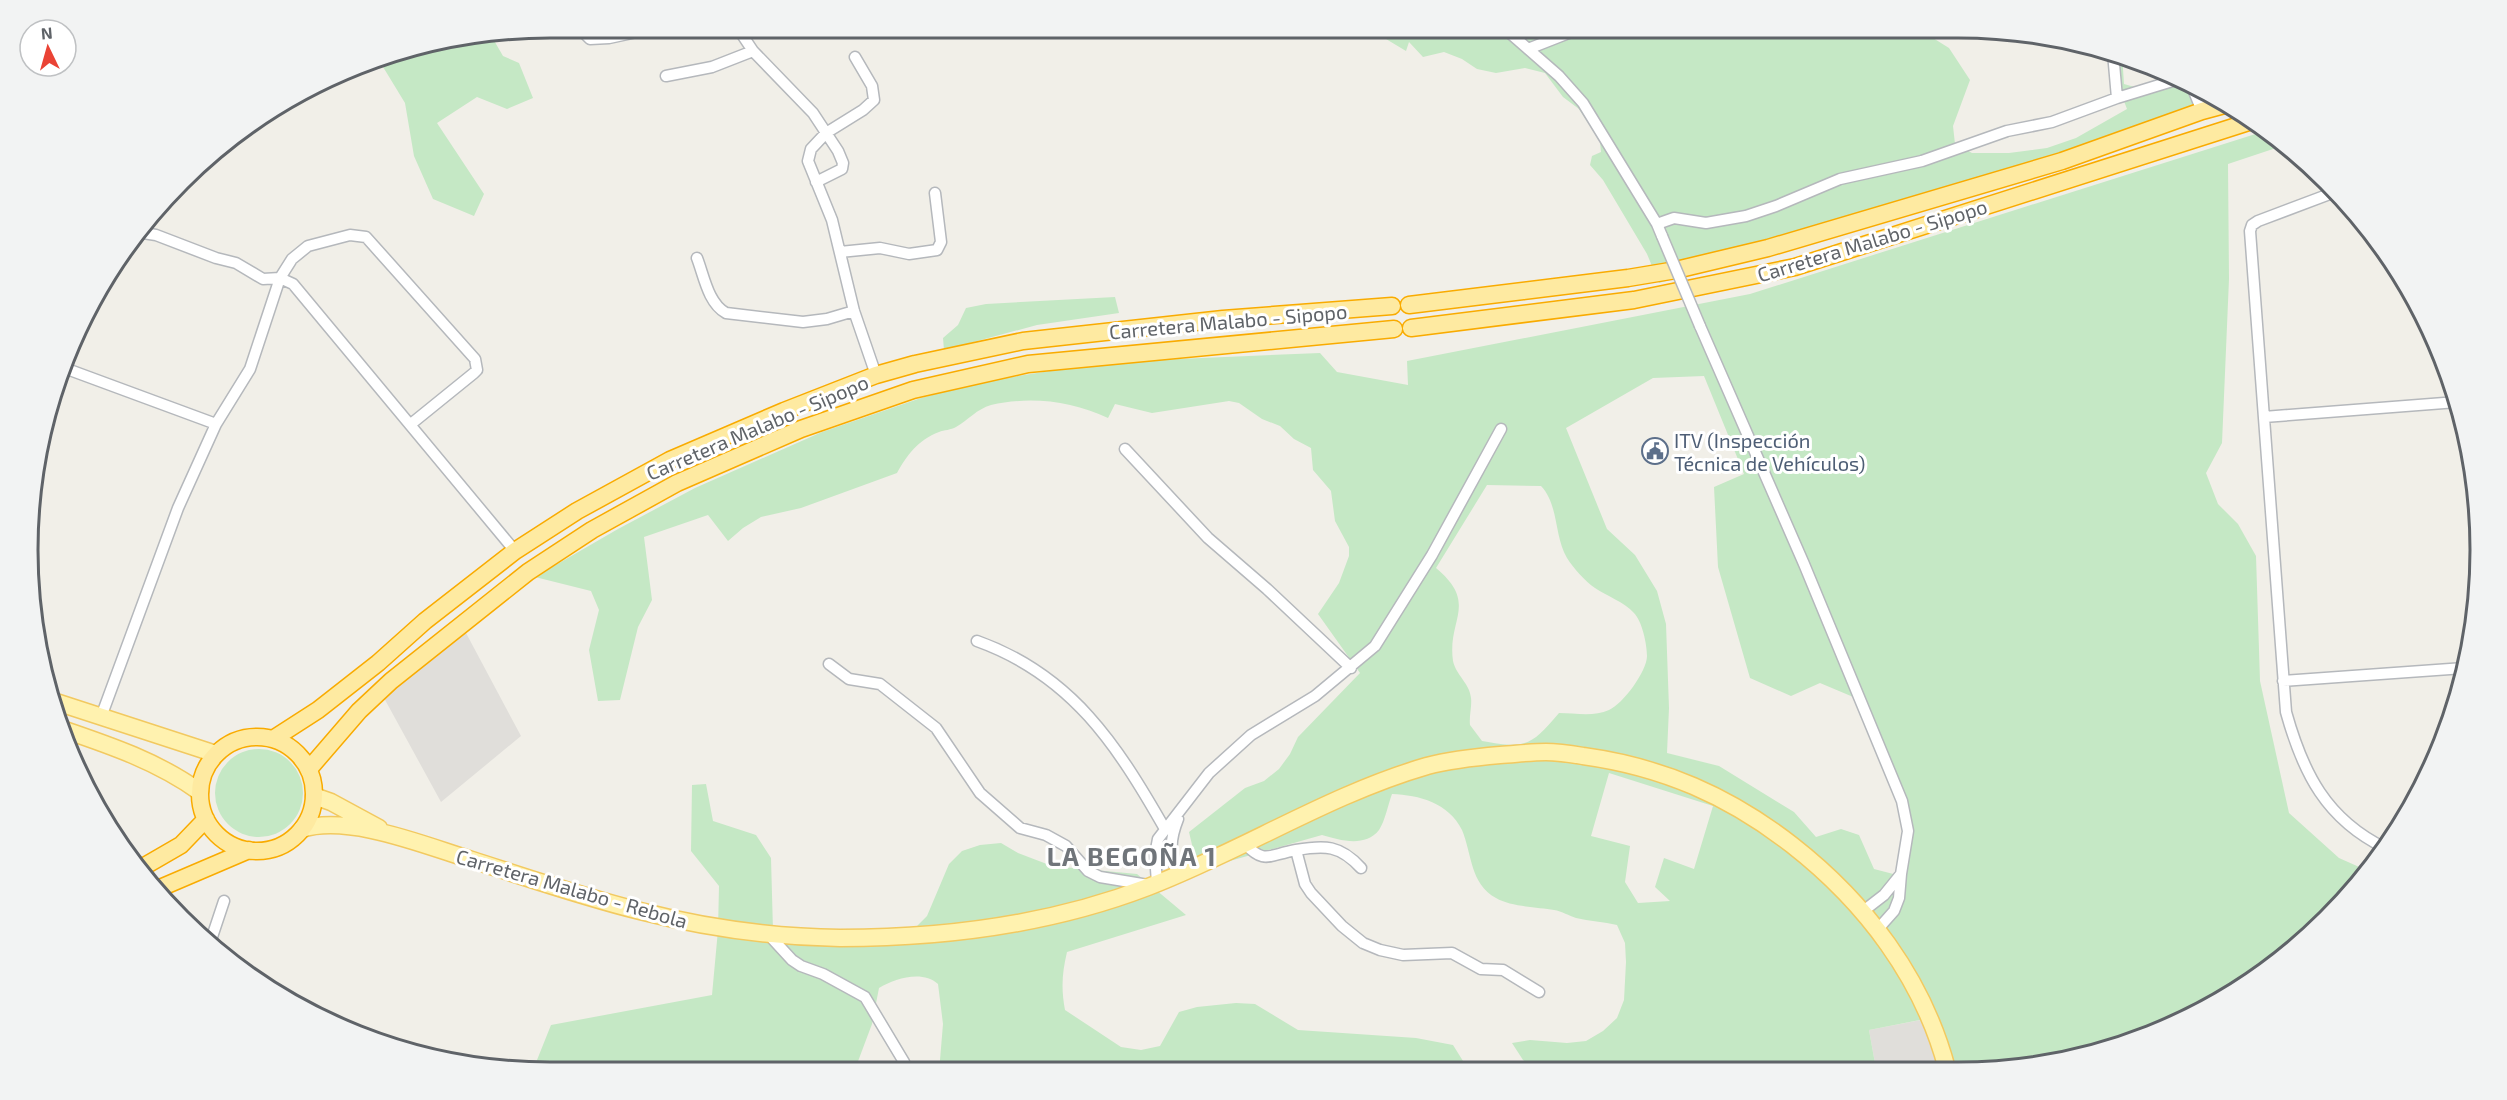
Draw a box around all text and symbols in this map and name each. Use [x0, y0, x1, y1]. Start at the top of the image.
north arrow [18, 18, 78, 78]
text: N [40, 23, 53, 43]
street label: Carretera Malabo - Sipopo [1754, 194, 1990, 286]
street label: Carretera Malabo - Sipopo [1108, 299, 1348, 343]
street label: Carretera Malabo - Sipopo [642, 369, 872, 485]
place label: ITV (Inspección Técnica de Vehículos) [1674, 428, 1865, 475]
public building icon: ITV (Inspección Técnica de Vehículos) [1640, 436, 1670, 466]
district label: LA BEGOÑA 1 [1047, 840, 1217, 871]
street label: Carretera Malabo - Rebola [454, 843, 690, 933]

